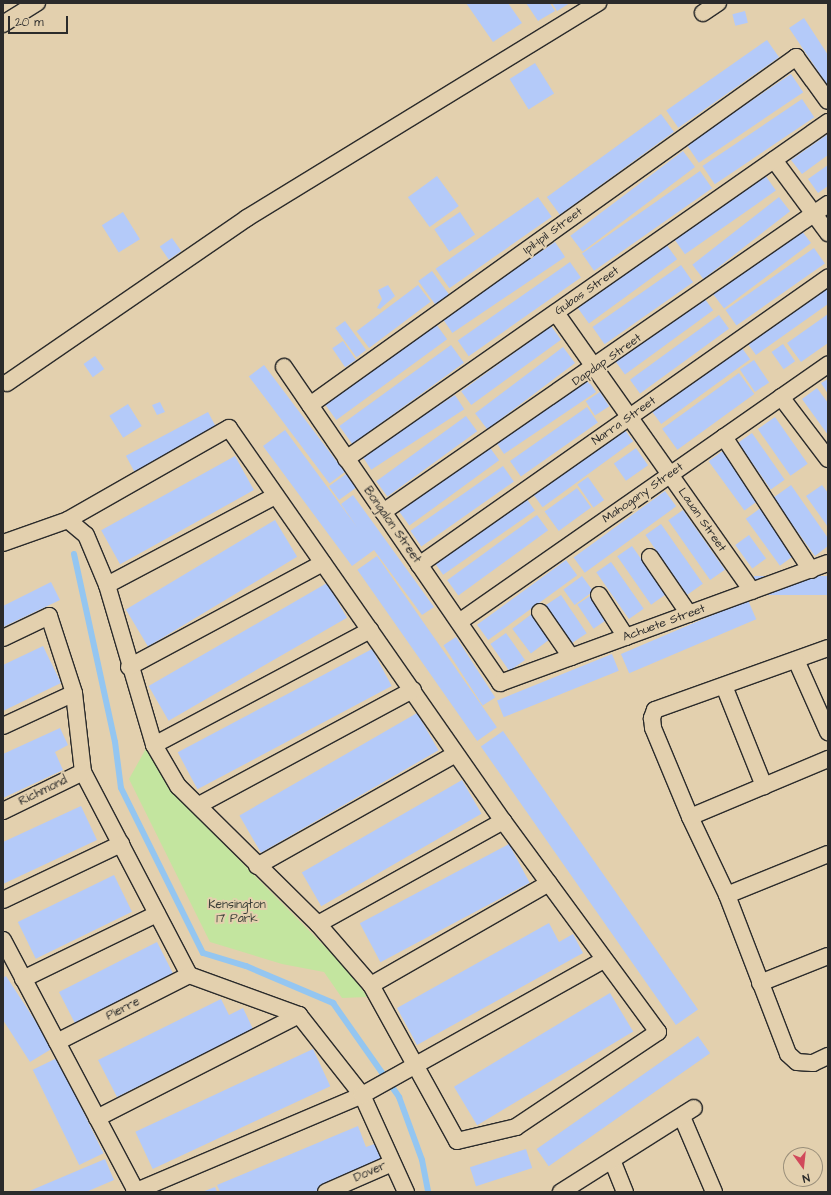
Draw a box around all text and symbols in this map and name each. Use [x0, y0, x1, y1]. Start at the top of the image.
scale bar [10, 8, 70, 34]
text: 20 m [15, 14, 44, 31]
street label: Ipil-Ipil Street [520, 205, 586, 257]
street label: Gubas Street [552, 264, 622, 318]
street label: Dapdap Street [570, 331, 644, 389]
street label: Narra Street [589, 394, 659, 448]
street label: Mahogany Street [600, 460, 686, 526]
street label: Bongalon Street [360, 484, 424, 566]
street label: Lauan Street [675, 485, 729, 555]
street label: Achuete Street [621, 601, 707, 645]
street label: Richmond [16, 773, 70, 809]
park label: Kensington 17 Park [208, 898, 266, 926]
street label: Pierre [104, 994, 142, 1024]
north arrow [783, 1147, 823, 1187]
street label: Dover [352, 1159, 388, 1185]
text: N [801, 1170, 811, 1186]

